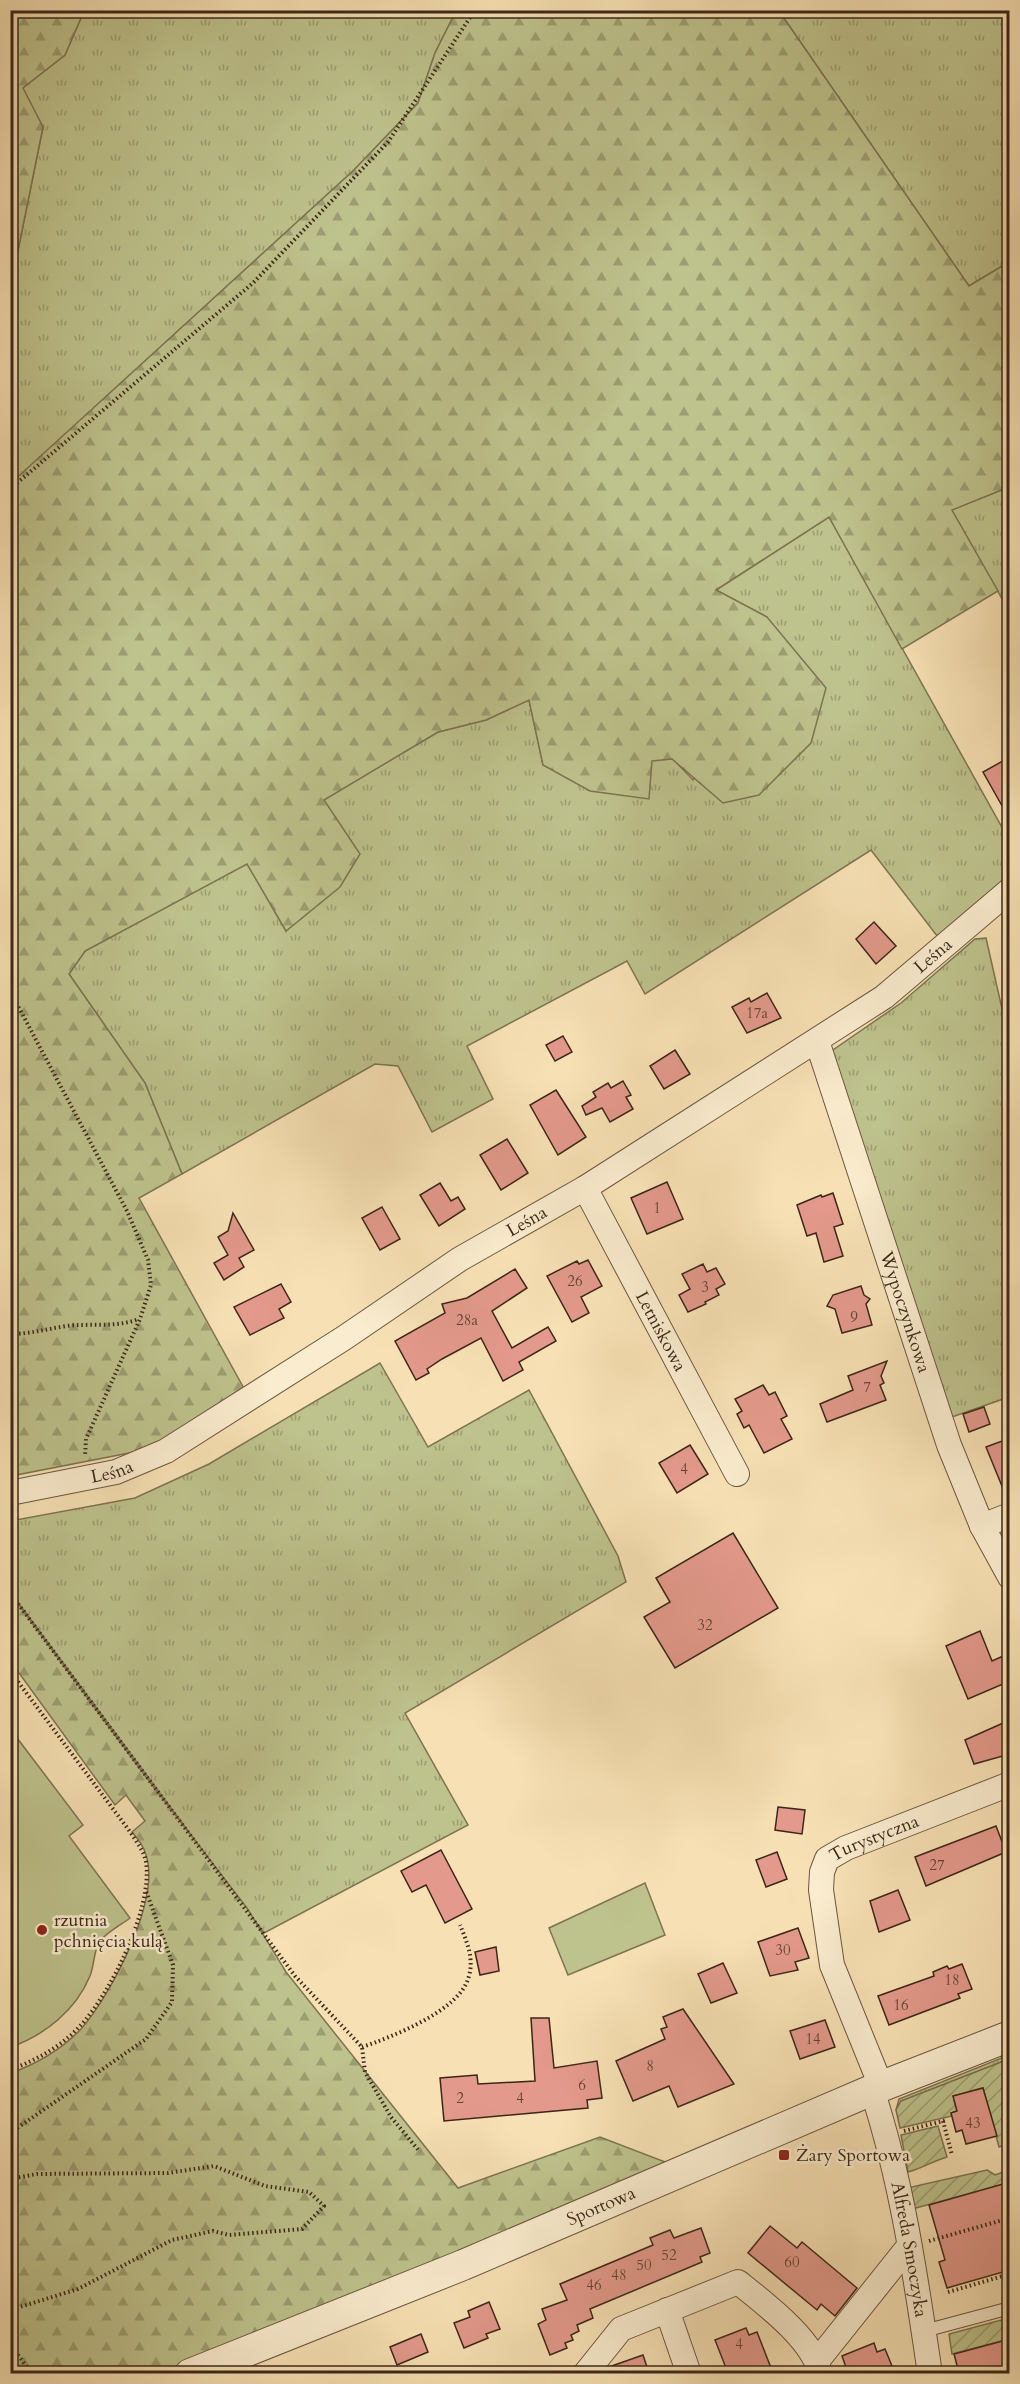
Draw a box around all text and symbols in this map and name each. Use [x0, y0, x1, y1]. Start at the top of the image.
street label: Leśna [908, 932, 957, 979]
house number: 17a [746, 1003, 768, 1023]
house number: 1 [653, 1198, 661, 1218]
street label: Leśna [502, 1200, 552, 1243]
street label: Wypoczynkowa [874, 1247, 937, 1376]
house number: 26 [567, 1271, 583, 1291]
house number: 3 [701, 1277, 709, 1297]
street label: Letniskowa [629, 1286, 693, 1376]
house number: 9 [850, 1307, 858, 1327]
house number: 28a [456, 1310, 478, 1330]
house number: 7 [863, 1377, 871, 1397]
street label: Leśna [88, 1454, 137, 1489]
house number: 4 [680, 1459, 688, 1479]
house number: 32 [697, 1615, 713, 1635]
street label: Turystyczna [824, 1808, 923, 1868]
house number: 27 [929, 1855, 945, 1875]
place label: rzutnia pchnięcia kulą [54, 1908, 163, 1954]
marker: rzutnia pchnięcia kulą [35, 1923, 49, 1937]
house number: 30 [775, 1940, 791, 1960]
house number: 18 [944, 1970, 960, 1990]
house number: 16 [893, 1995, 909, 2015]
house number: 14 [805, 2029, 821, 2049]
house number: 8 [646, 2056, 654, 2076]
house number: 6 [578, 2075, 586, 2095]
house number: 2 [456, 2088, 464, 2108]
house number: 4 [516, 2088, 524, 2108]
house number: 43 [965, 2113, 981, 2133]
place label: Żary Sportowa [796, 2143, 910, 2168]
marker: Żary Sportowa [777, 2148, 791, 2162]
street label: Alfreda Smoczyka [885, 2179, 934, 2319]
street label: Sportowa [563, 2180, 639, 2232]
house number: 52 [661, 2245, 677, 2265]
house number: 60 [784, 2252, 800, 2272]
house number: 50 [636, 2255, 652, 2275]
house number: 48 [611, 2265, 627, 2285]
house number: 46 [586, 2275, 602, 2295]
house number: 4 [735, 2334, 743, 2354]

